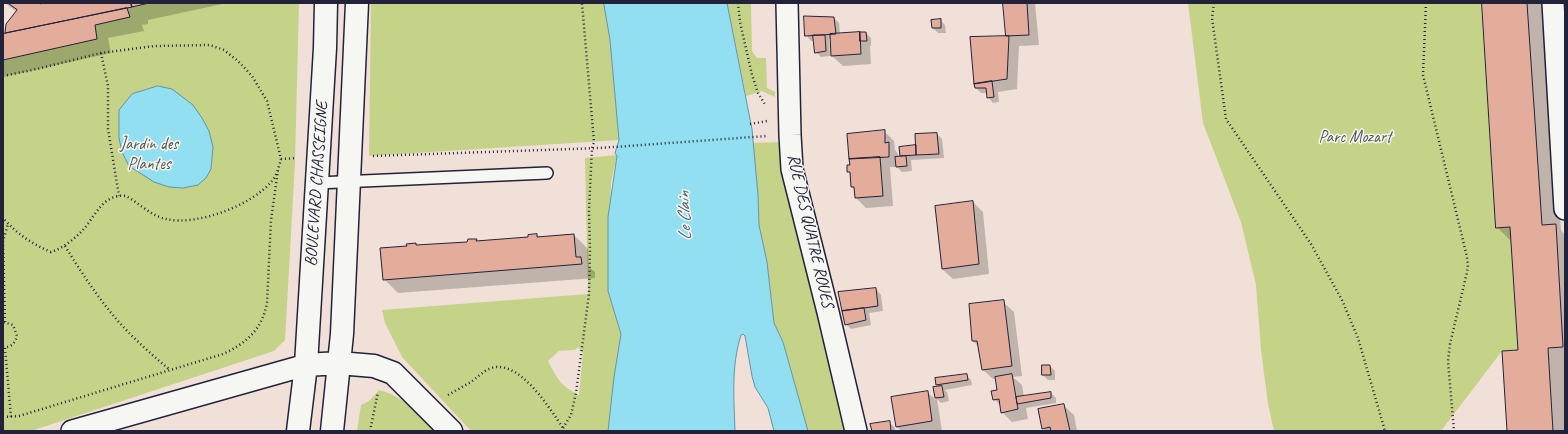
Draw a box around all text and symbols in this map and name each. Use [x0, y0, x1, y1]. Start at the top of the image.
street label: BOULEVARD CHASSEIGNE [301, 101, 333, 267]
park label: Parc Mozart [1319, 128, 1391, 148]
park label: Jardin des Plantes [120, 135, 178, 175]
street label: RUE DES QUATRE ROUES [782, 152, 838, 310]
water label: Le Clain [673, 191, 697, 241]

